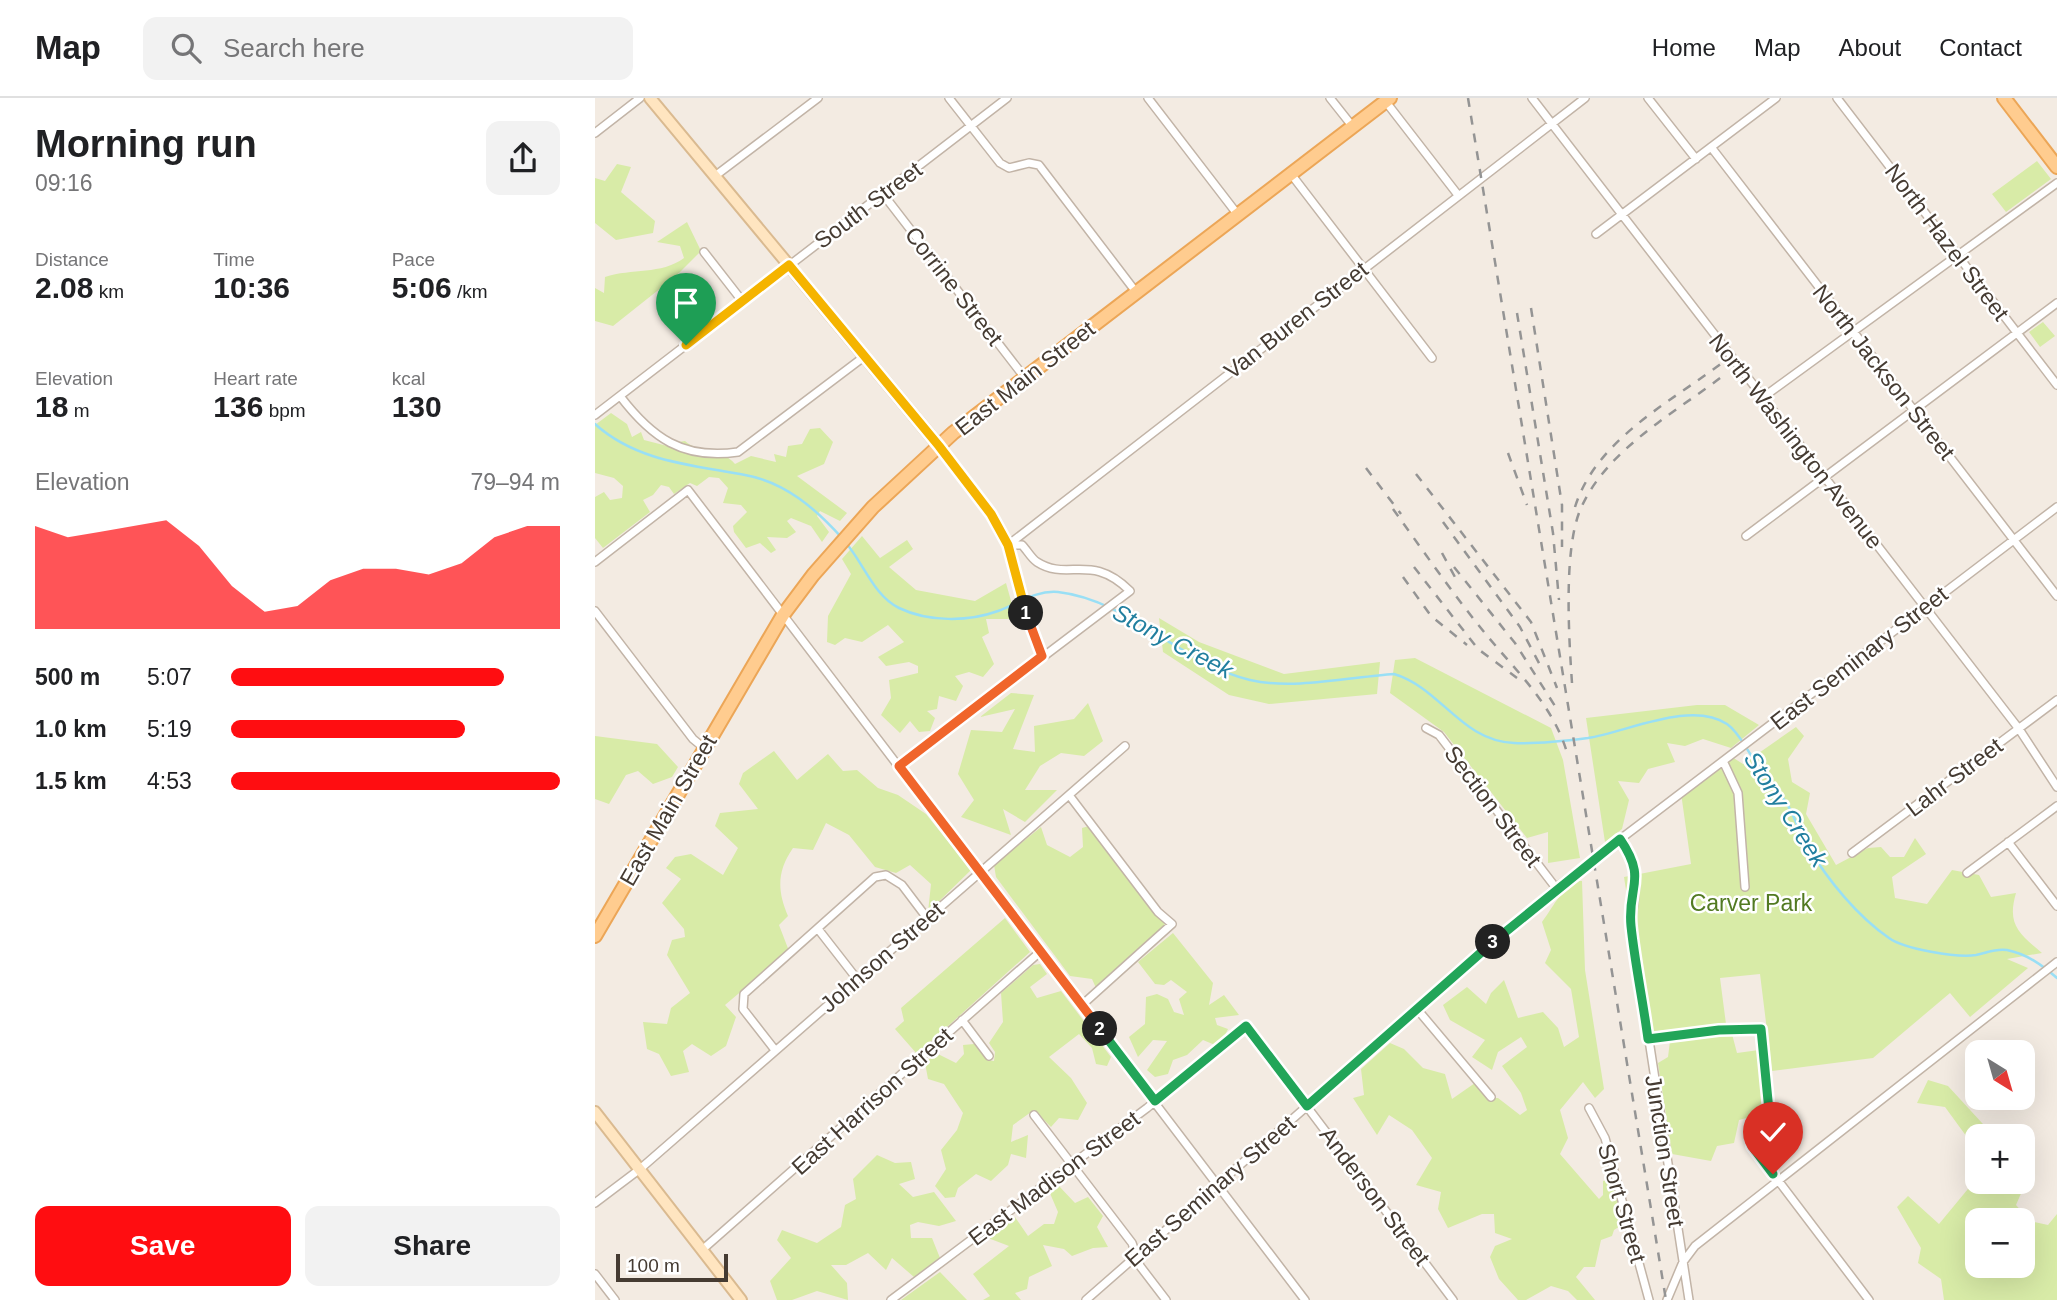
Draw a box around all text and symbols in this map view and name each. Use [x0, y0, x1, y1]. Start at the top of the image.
search box [143, 17, 633, 80]
text: Map [35, 29, 101, 66]
icon: search [167, 29, 205, 67]
text: Search here [223, 33, 365, 63]
text: Home [1652, 34, 1716, 61]
text: Map [1754, 34, 1801, 61]
text: About [1839, 34, 1901, 61]
text: Contact [1939, 34, 2022, 61]
button: share [486, 121, 560, 195]
text: Morning run [35, 123, 257, 165]
street label: South Street [809, 156, 927, 254]
street label: North Hazel Street [1880, 159, 2015, 326]
text: 09:16 [35, 170, 93, 196]
street label: Corrine Street [900, 222, 1009, 351]
text: Distance [35, 249, 109, 270]
text: Time [213, 249, 255, 270]
text: Pace [392, 249, 435, 270]
street label: Van Buren Street [1219, 256, 1373, 384]
text: 2.08 [35, 271, 93, 304]
text: 10:36 [213, 271, 290, 304]
text: 5:06 [392, 271, 452, 304]
pin [656, 273, 716, 345]
street label: North Jackson Street [1808, 279, 1961, 465]
text: km [93, 281, 124, 302]
text: /km [452, 281, 488, 302]
icon: arrive [667, 284, 705, 322]
street label: East Main Street [950, 315, 1100, 441]
street label: North Washington Avenue [1704, 328, 1888, 554]
text: Elevation [35, 368, 113, 389]
text: Heart rate [213, 368, 298, 389]
text: kcal [392, 368, 425, 389]
text: 18 [35, 390, 68, 423]
text: 136 [213, 390, 263, 423]
text: 130 [392, 390, 442, 423]
text: m [68, 400, 89, 421]
text: bpm [263, 400, 306, 421]
text: Elevation [35, 469, 130, 495]
text: 79–94 m [470, 469, 560, 495]
street label: East Seminary Street [1765, 580, 1953, 735]
pin: 1 [1009, 596, 1043, 630]
water label: Stony Creek [1108, 598, 1239, 685]
text: 1 [1020, 602, 1031, 623]
text: 500 m [35, 664, 100, 690]
text: 5:07 [147, 664, 192, 690]
text: 1.0 km [35, 716, 107, 742]
text: 5:19 [147, 716, 192, 742]
street label: East Main Street [614, 729, 722, 890]
street label: Lahr Street [1901, 732, 2008, 822]
street label: Section Street [1439, 740, 1547, 872]
water label: Stony Creek [1739, 746, 1834, 873]
text: 1.5 km [35, 768, 107, 794]
text: 4:53 [147, 768, 192, 794]
park label: Carver Park [1690, 890, 1813, 916]
street label: Johnson Street [815, 896, 949, 1018]
pin: 3 [1475, 924, 1511, 960]
text: 3 [1487, 931, 1498, 952]
pin: 2 [1083, 1012, 1117, 1046]
text: 2 [1094, 1018, 1105, 1039]
street label: East Harrison Street [786, 1022, 958, 1180]
north arrow [1965, 1040, 2035, 1110]
map controls [1965, 1040, 2035, 1278]
street label: Junction Street [1640, 1073, 1690, 1229]
pin [1743, 1102, 1803, 1174]
street label: East Madison Street [963, 1105, 1145, 1251]
street label: East Seminary Street [1119, 1110, 1301, 1272]
icon: check [1754, 1113, 1792, 1151]
street label: Anderson Street [1315, 1122, 1436, 1271]
button: + [1965, 1124, 2035, 1194]
street label: Short Street [1593, 1140, 1652, 1266]
button: Save [35, 1206, 291, 1286]
button: Share [305, 1206, 560, 1286]
button: − [1965, 1208, 2035, 1278]
scale bar [616, 1251, 728, 1283]
text: 100 m [627, 1255, 680, 1276]

